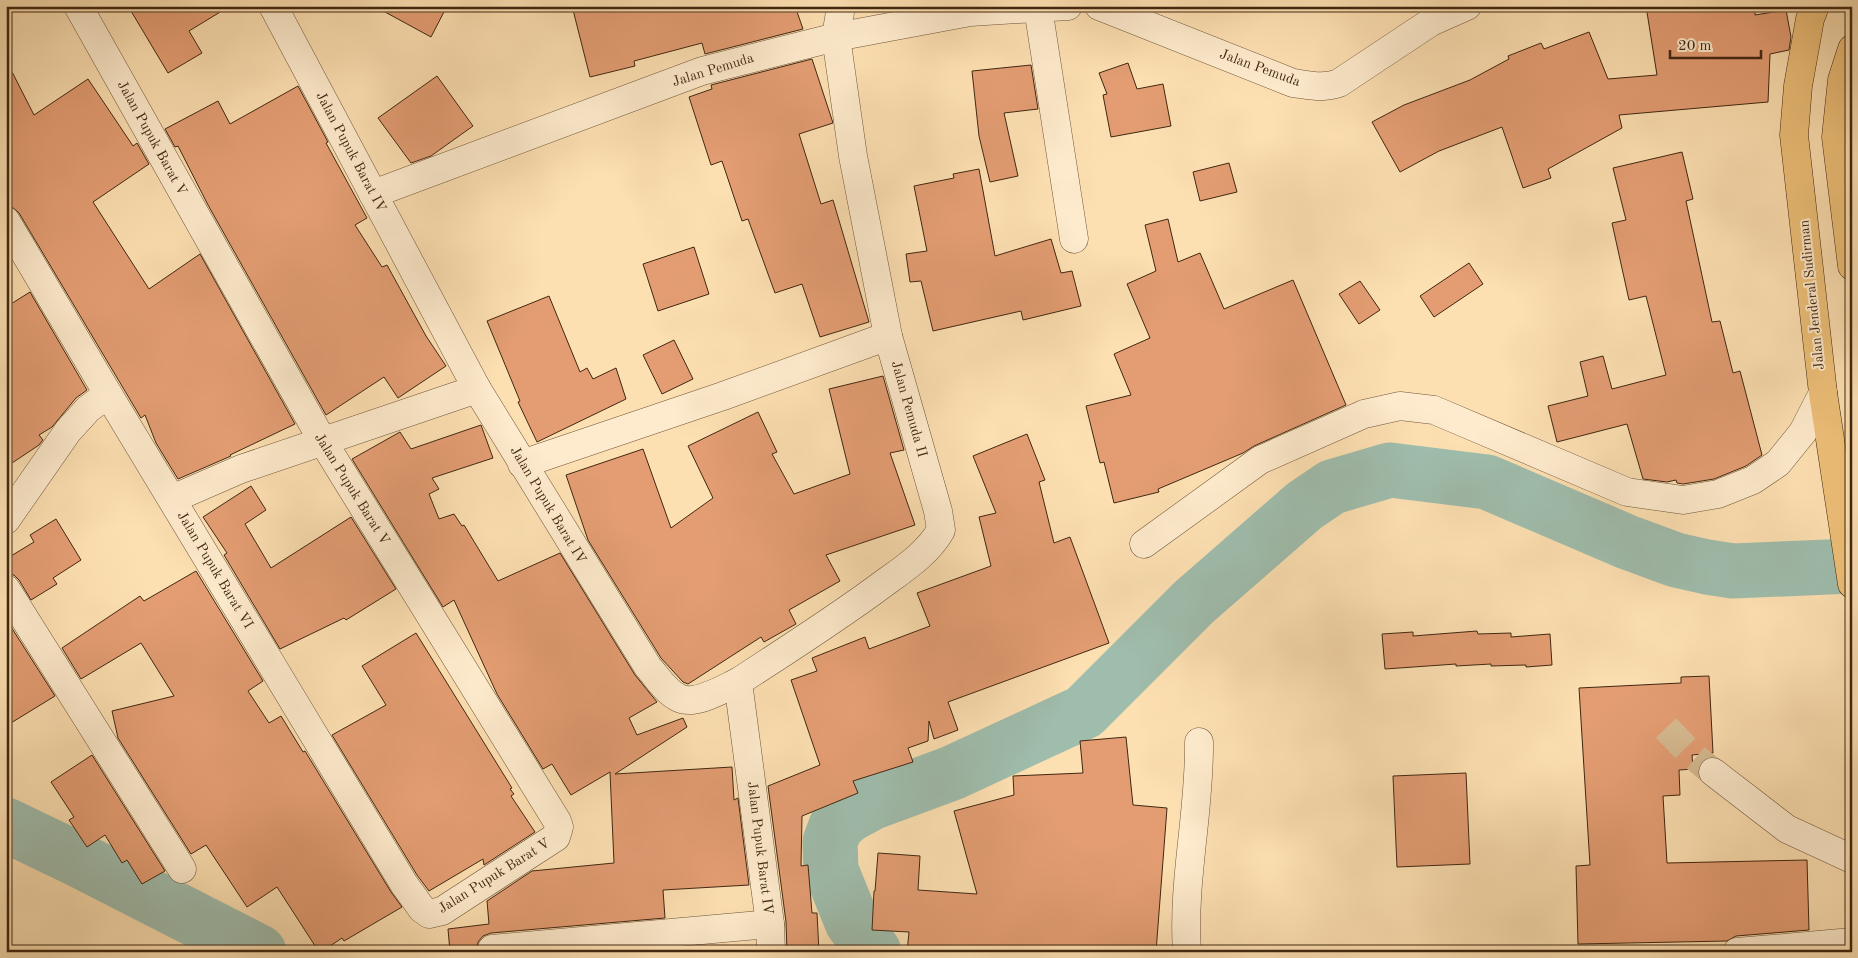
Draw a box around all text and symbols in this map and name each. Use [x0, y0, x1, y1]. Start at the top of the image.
scale bar [1670, 28, 1762, 60]
text: 20 m [1678, 39, 1712, 54]
street label: Jalan Pemuda [1218, 47, 1302, 89]
street label: Jalan Pemuda [670, 51, 756, 89]
street label: Jalan Pupuk Barat V [115, 78, 189, 198]
street label: Jalan Pupuk Barat IV [313, 90, 389, 215]
street label: Jalan Jenderal Sudirman [1797, 219, 1827, 371]
street label: Jalan Pemuda II [889, 359, 929, 459]
street label: Jalan Pupuk Barat V [312, 431, 392, 547]
street label: Jalan Pupuk Barat IV [508, 444, 589, 566]
street label: Jalan Pupuk Barat VI [175, 509, 255, 631]
street label: Jalan Pupuk Barat IV [745, 781, 775, 916]
street label: Jalan Pupuk Barat V [436, 836, 552, 916]

